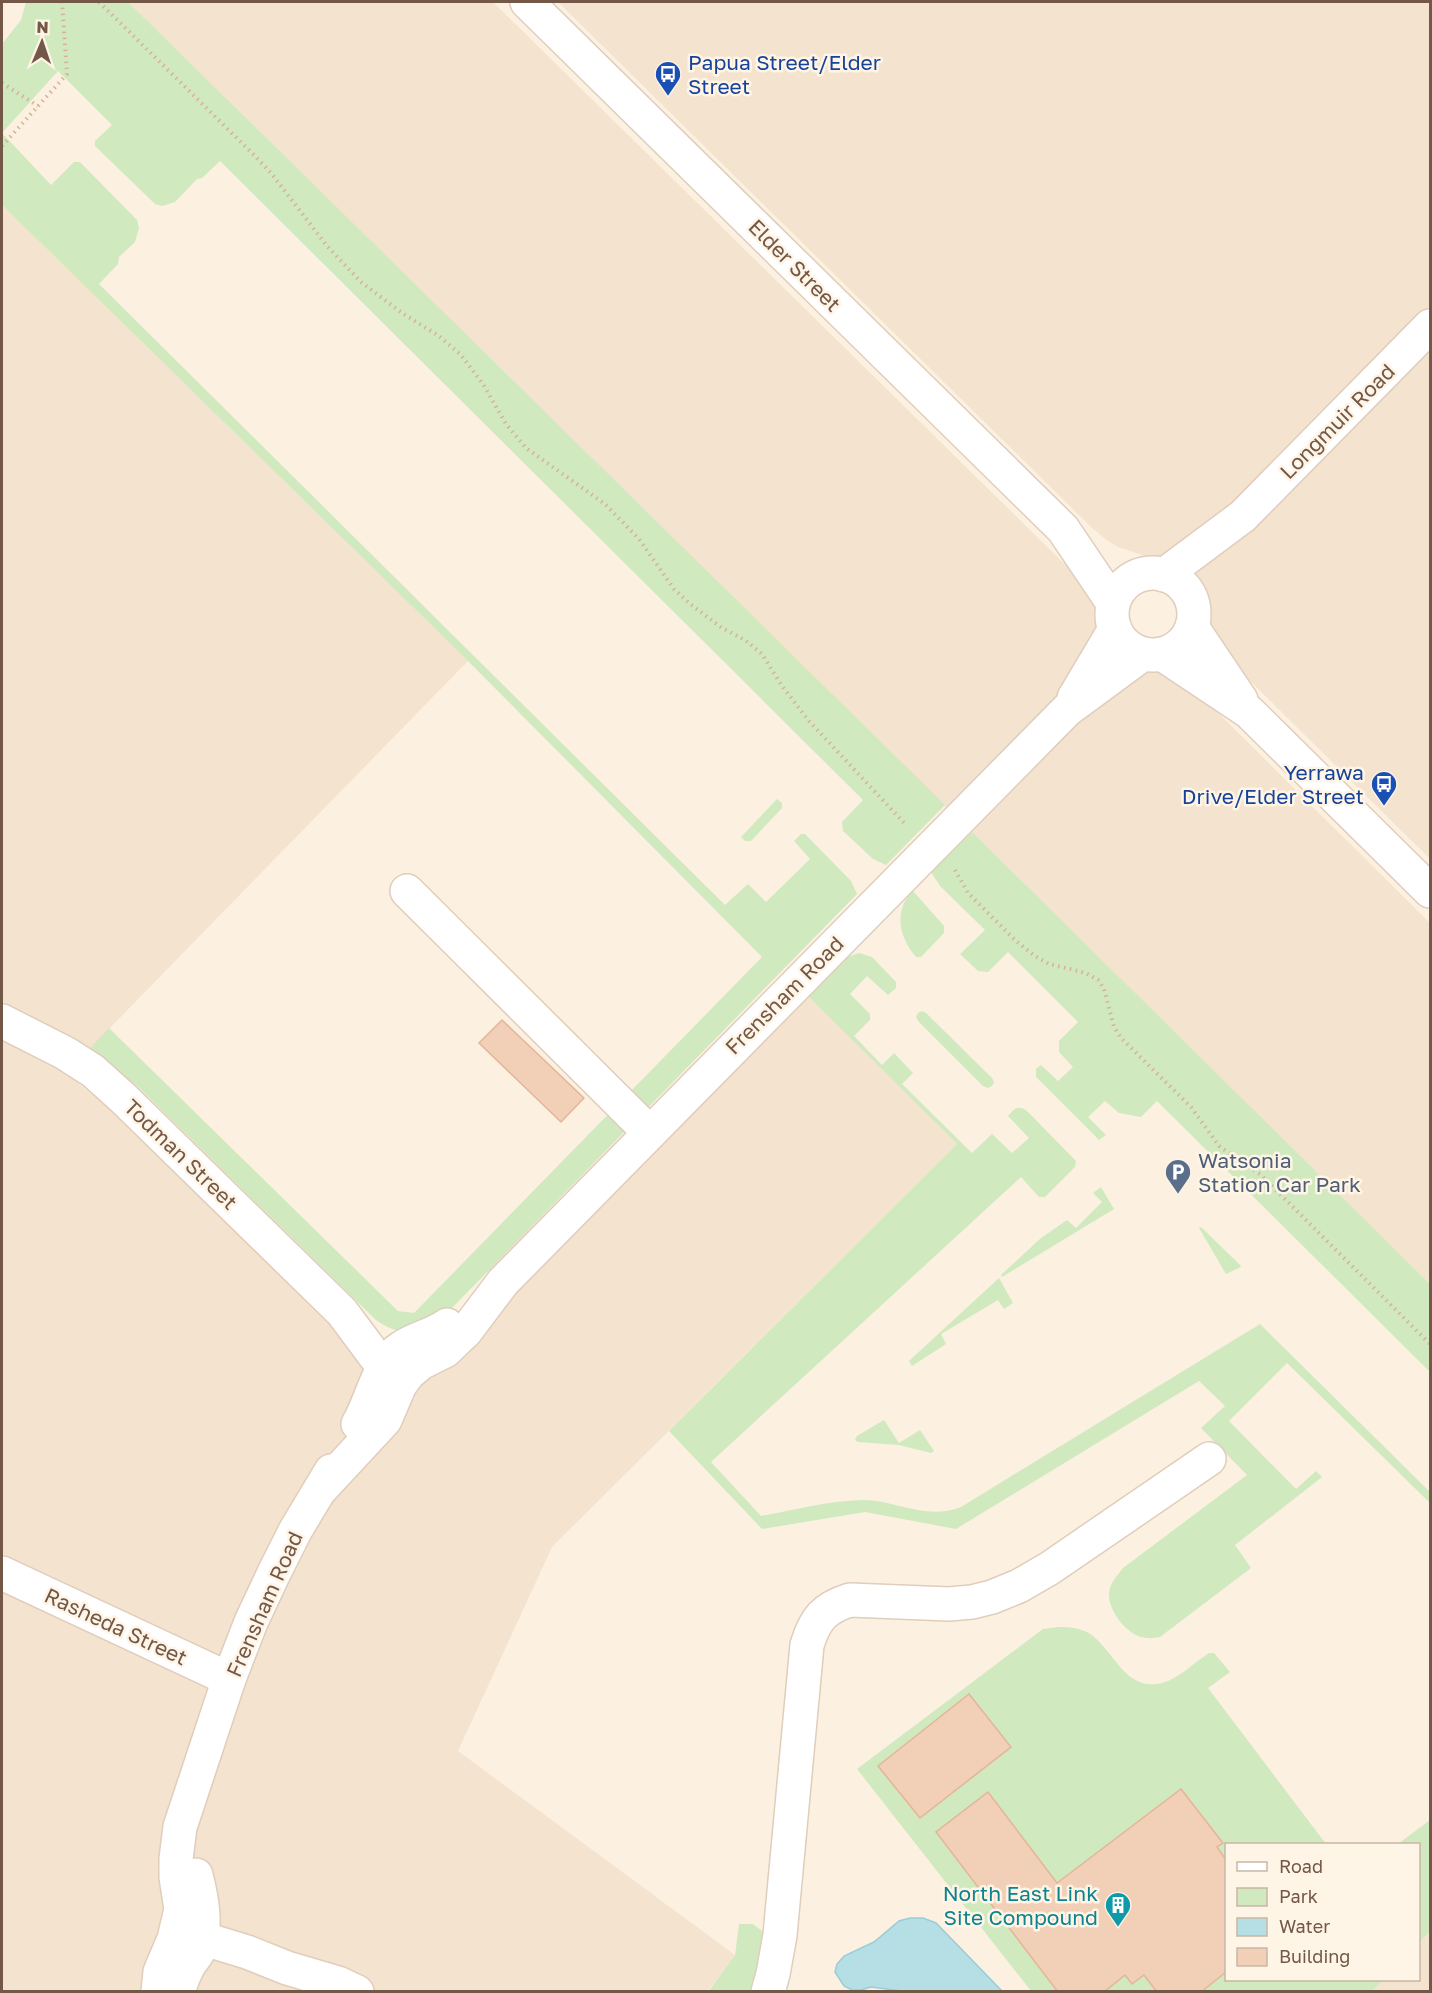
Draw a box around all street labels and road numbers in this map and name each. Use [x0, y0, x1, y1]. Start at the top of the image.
street label: Elder Street [743, 213, 847, 317]
street label: Longmuir Road [1274, 358, 1400, 484]
street label: Frensham Road [719, 930, 849, 1060]
street label: Todman Street [119, 1093, 243, 1215]
street label: Frensham Road [220, 1527, 308, 1681]
street label: Rasheda Street [41, 1582, 191, 1670]

